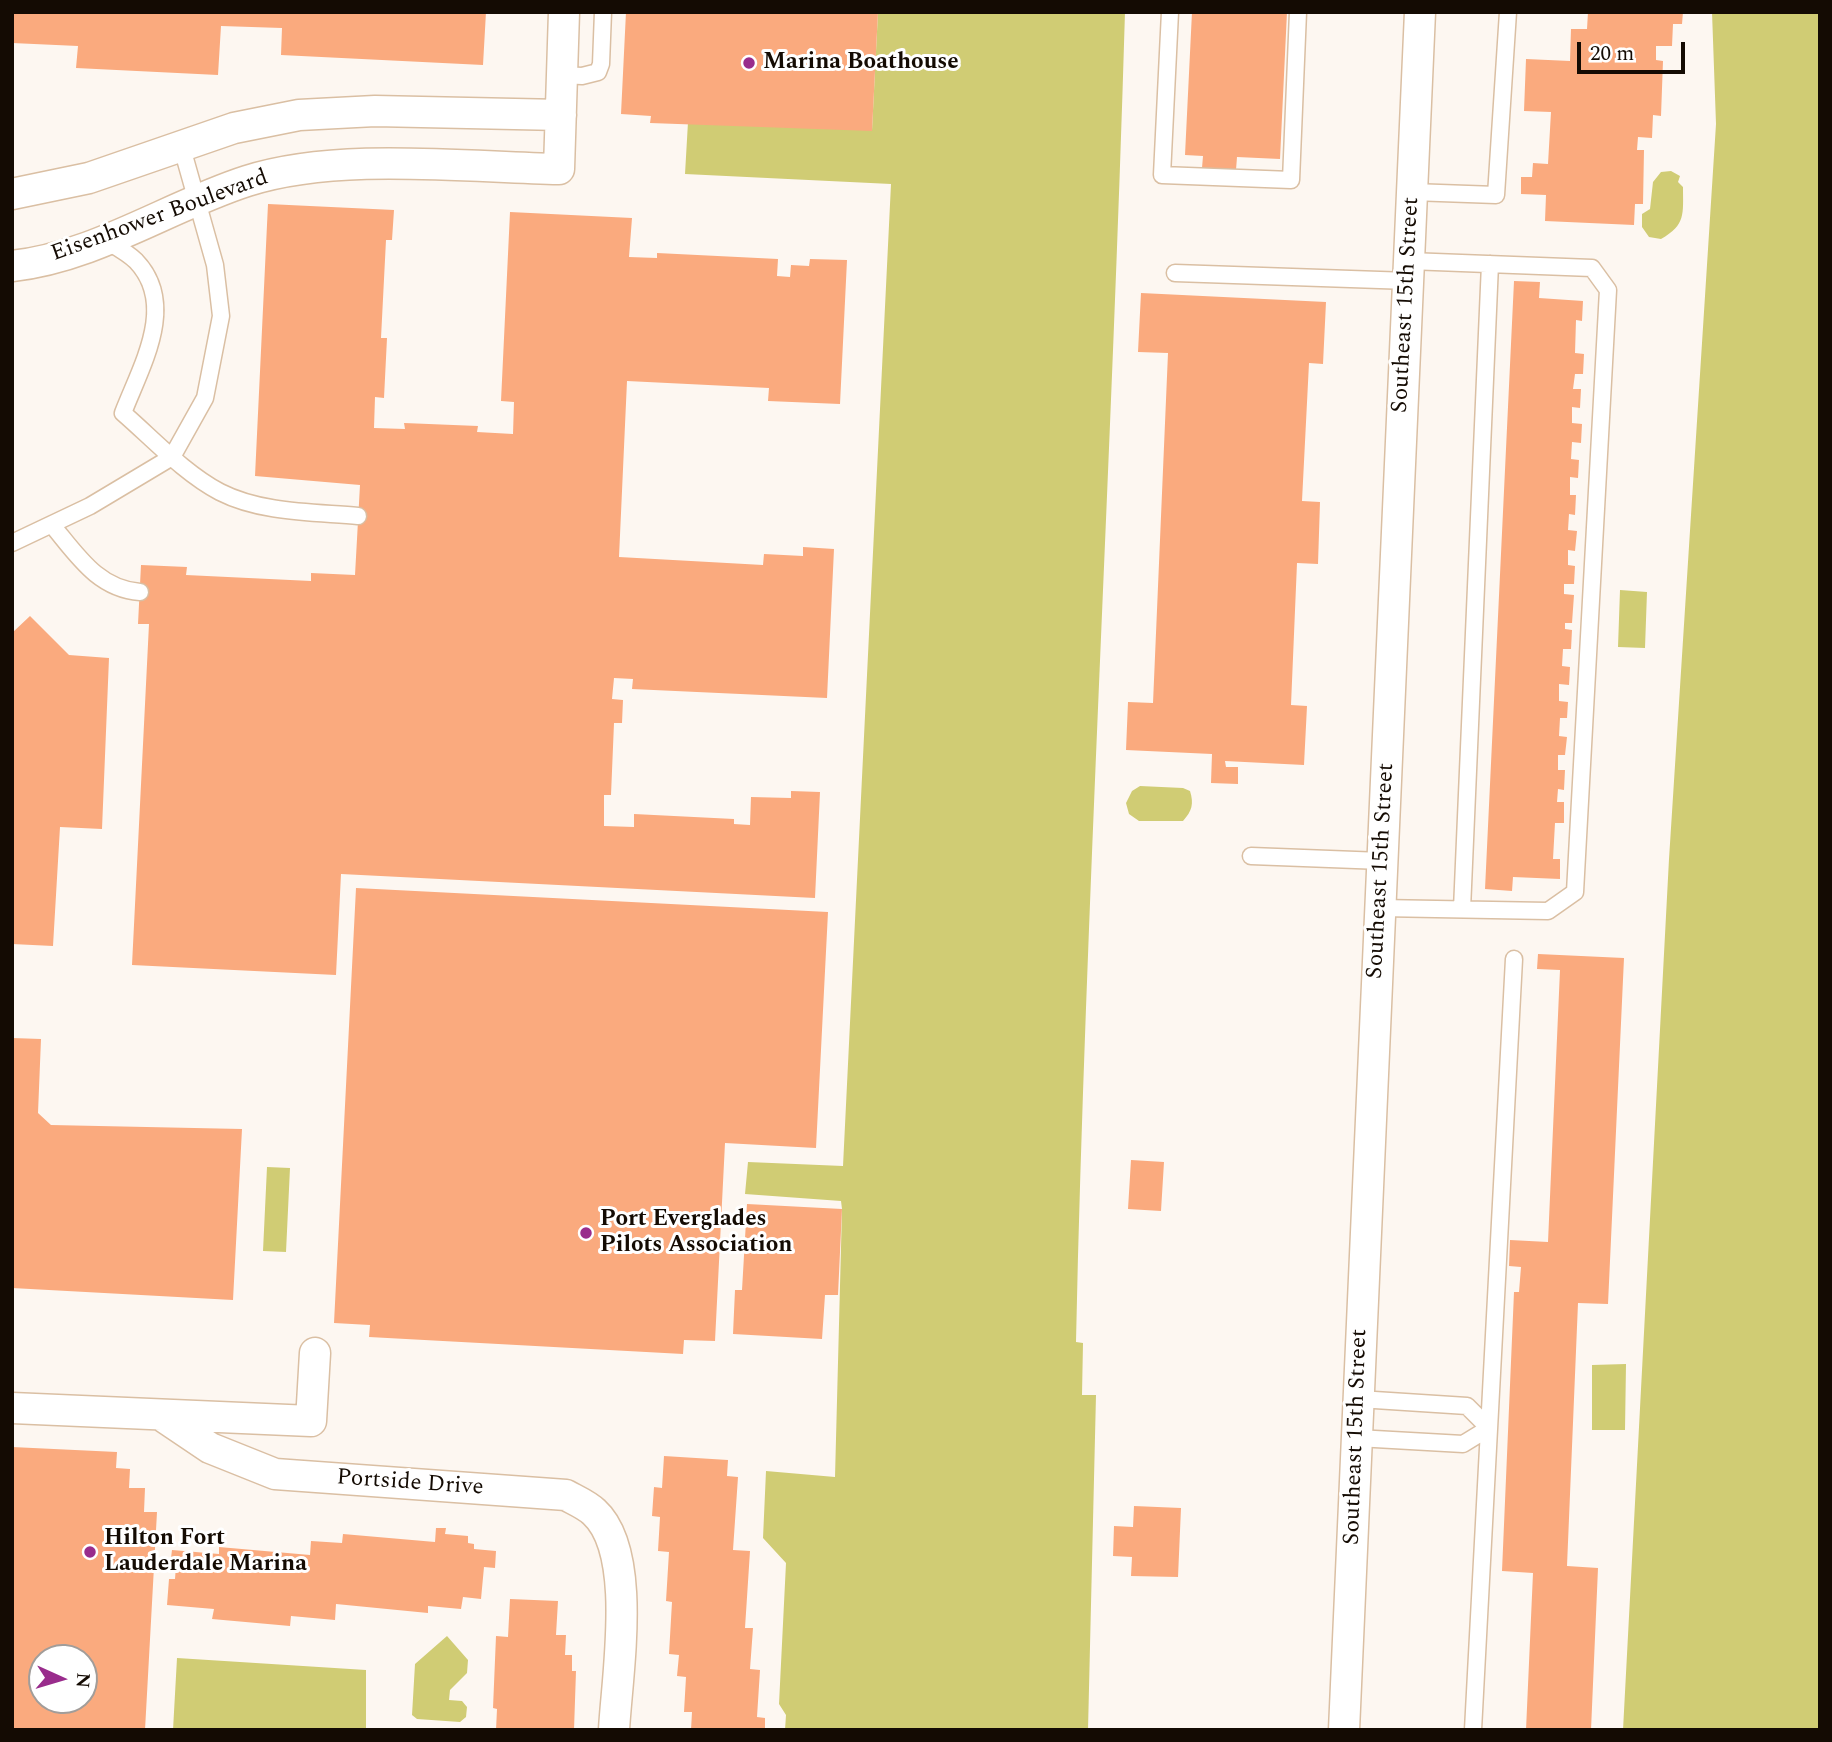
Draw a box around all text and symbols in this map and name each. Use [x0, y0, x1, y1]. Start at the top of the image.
scale bar [1580, 28, 1688, 72]
text: 20 m [1590, 38, 1634, 70]
place label: Marina Boathouse [763, 49, 959, 77]
marker: Marina Boathouse [741, 55, 757, 71]
street label: Eisenhower Boulevard [48, 165, 272, 269]
street label: Southeast 15th Street [1388, 196, 1426, 414]
street label: Southeast 15th Street [1363, 762, 1401, 980]
place label: Port Everglades Pilots Association [600, 1206, 792, 1260]
marker: Port Everglades Pilots Association [578, 1225, 594, 1241]
street label: Southeast 15th Street [1339, 1328, 1375, 1546]
street label: Portside Drive [336, 1465, 484, 1503]
place label: Hilton Fort Lauderdale Marina [104, 1525, 307, 1579]
marker: Hilton Fort Lauderdale Marina [82, 1544, 98, 1560]
north arrow [28, 1644, 98, 1714]
text: N [67, 1672, 97, 1689]

